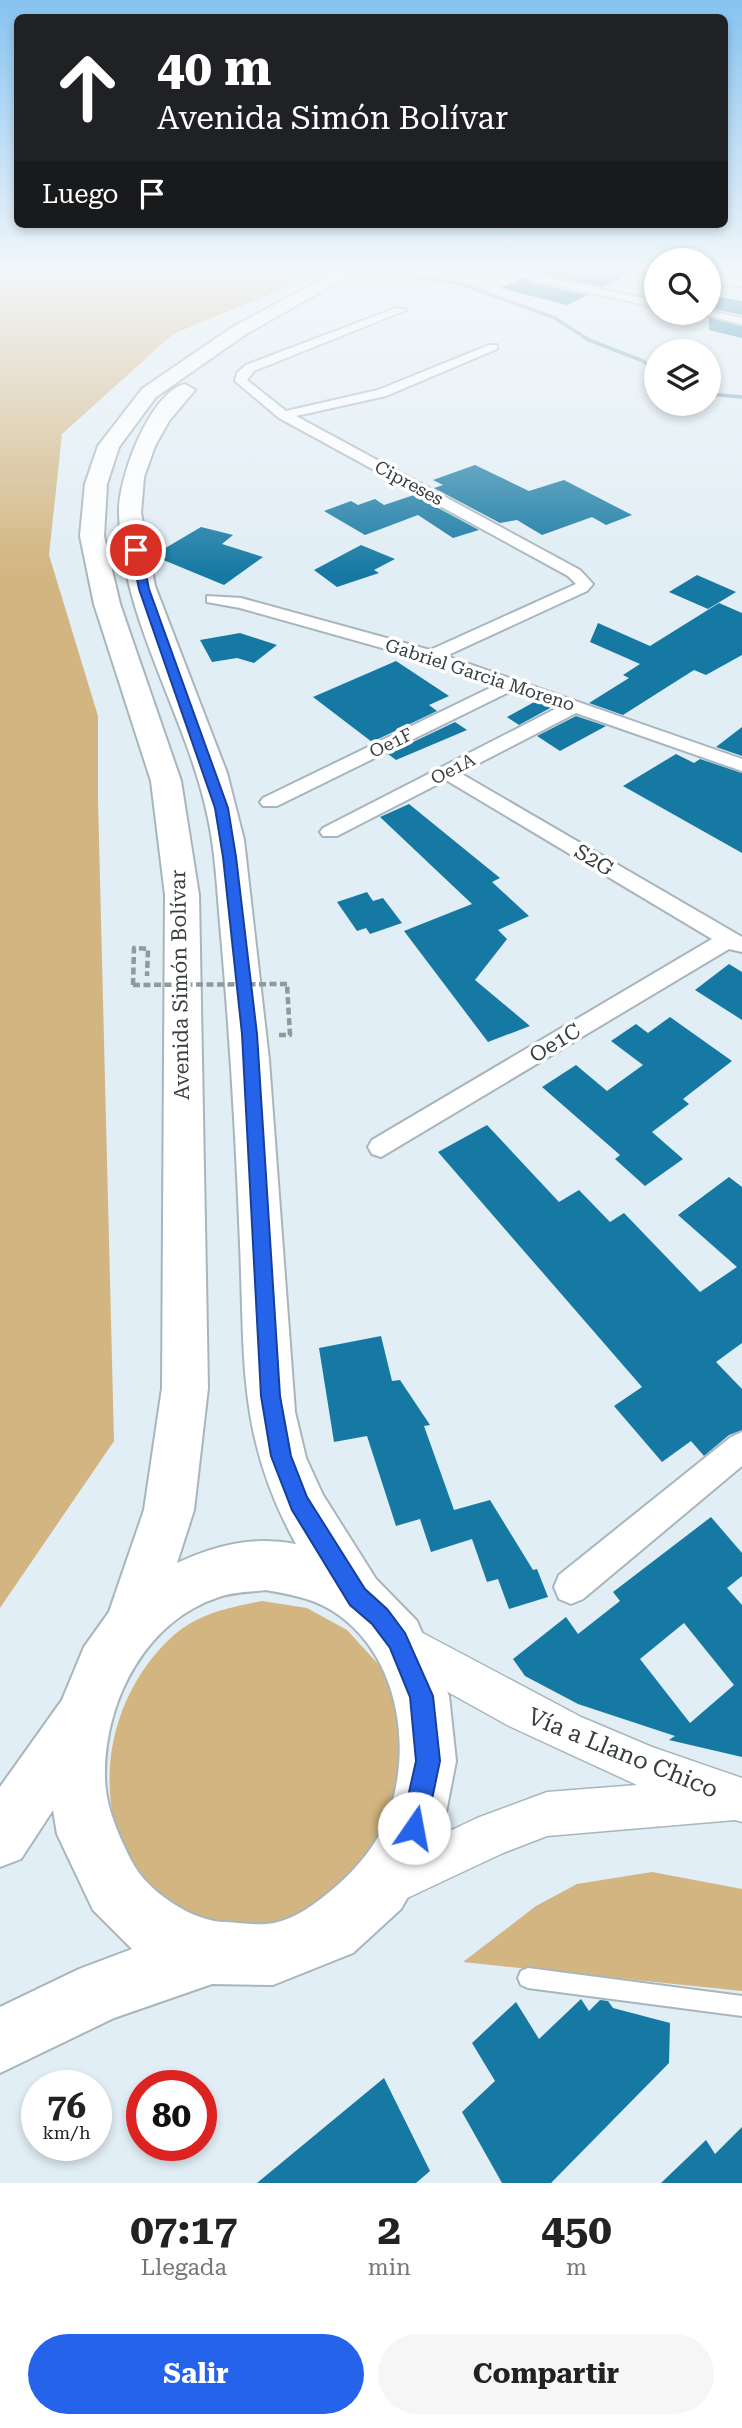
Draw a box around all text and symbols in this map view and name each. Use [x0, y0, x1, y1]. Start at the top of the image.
text: 40 m [157, 40, 272, 97]
icon: ahead [42, 42, 133, 133]
text: Avenida Simón Bolívar [157, 99, 508, 137]
icon: arrive [133, 175, 171, 213]
text: Luego [42, 179, 119, 209]
map controls [644, 248, 721, 416]
button: search [644, 248, 721, 325]
button: layers [644, 339, 721, 416]
street label: Cipreses [371, 456, 447, 509]
pin [106, 520, 166, 580]
icon: arrive [117, 531, 155, 569]
street label: Gabriel Garcia Moreno [383, 634, 577, 715]
street label: Oe1F [366, 723, 416, 762]
street label: Oe1A [427, 748, 479, 789]
street label: S2G [570, 839, 618, 881]
street label: Avenida Simón Bolívar [166, 869, 194, 1100]
street label: Oe1C [525, 1019, 585, 1067]
street label: Vía a Llano Chico [524, 1702, 722, 1804]
position arrow [377, 1791, 451, 1865]
speed limit sign: 80 [126, 2070, 217, 2161]
text: 76 [47, 2086, 86, 2127]
text: km/h [42, 2122, 91, 2143]
text: 07:17 [130, 2205, 237, 2254]
text: 2 [378, 2205, 401, 2254]
text: 450 [541, 2205, 612, 2254]
text: Llegada [141, 2254, 227, 2281]
text: min [368, 2254, 411, 2281]
text: m [566, 2254, 587, 2281]
button: Salir [28, 2334, 364, 2414]
button: Compartir [378, 2334, 714, 2414]

